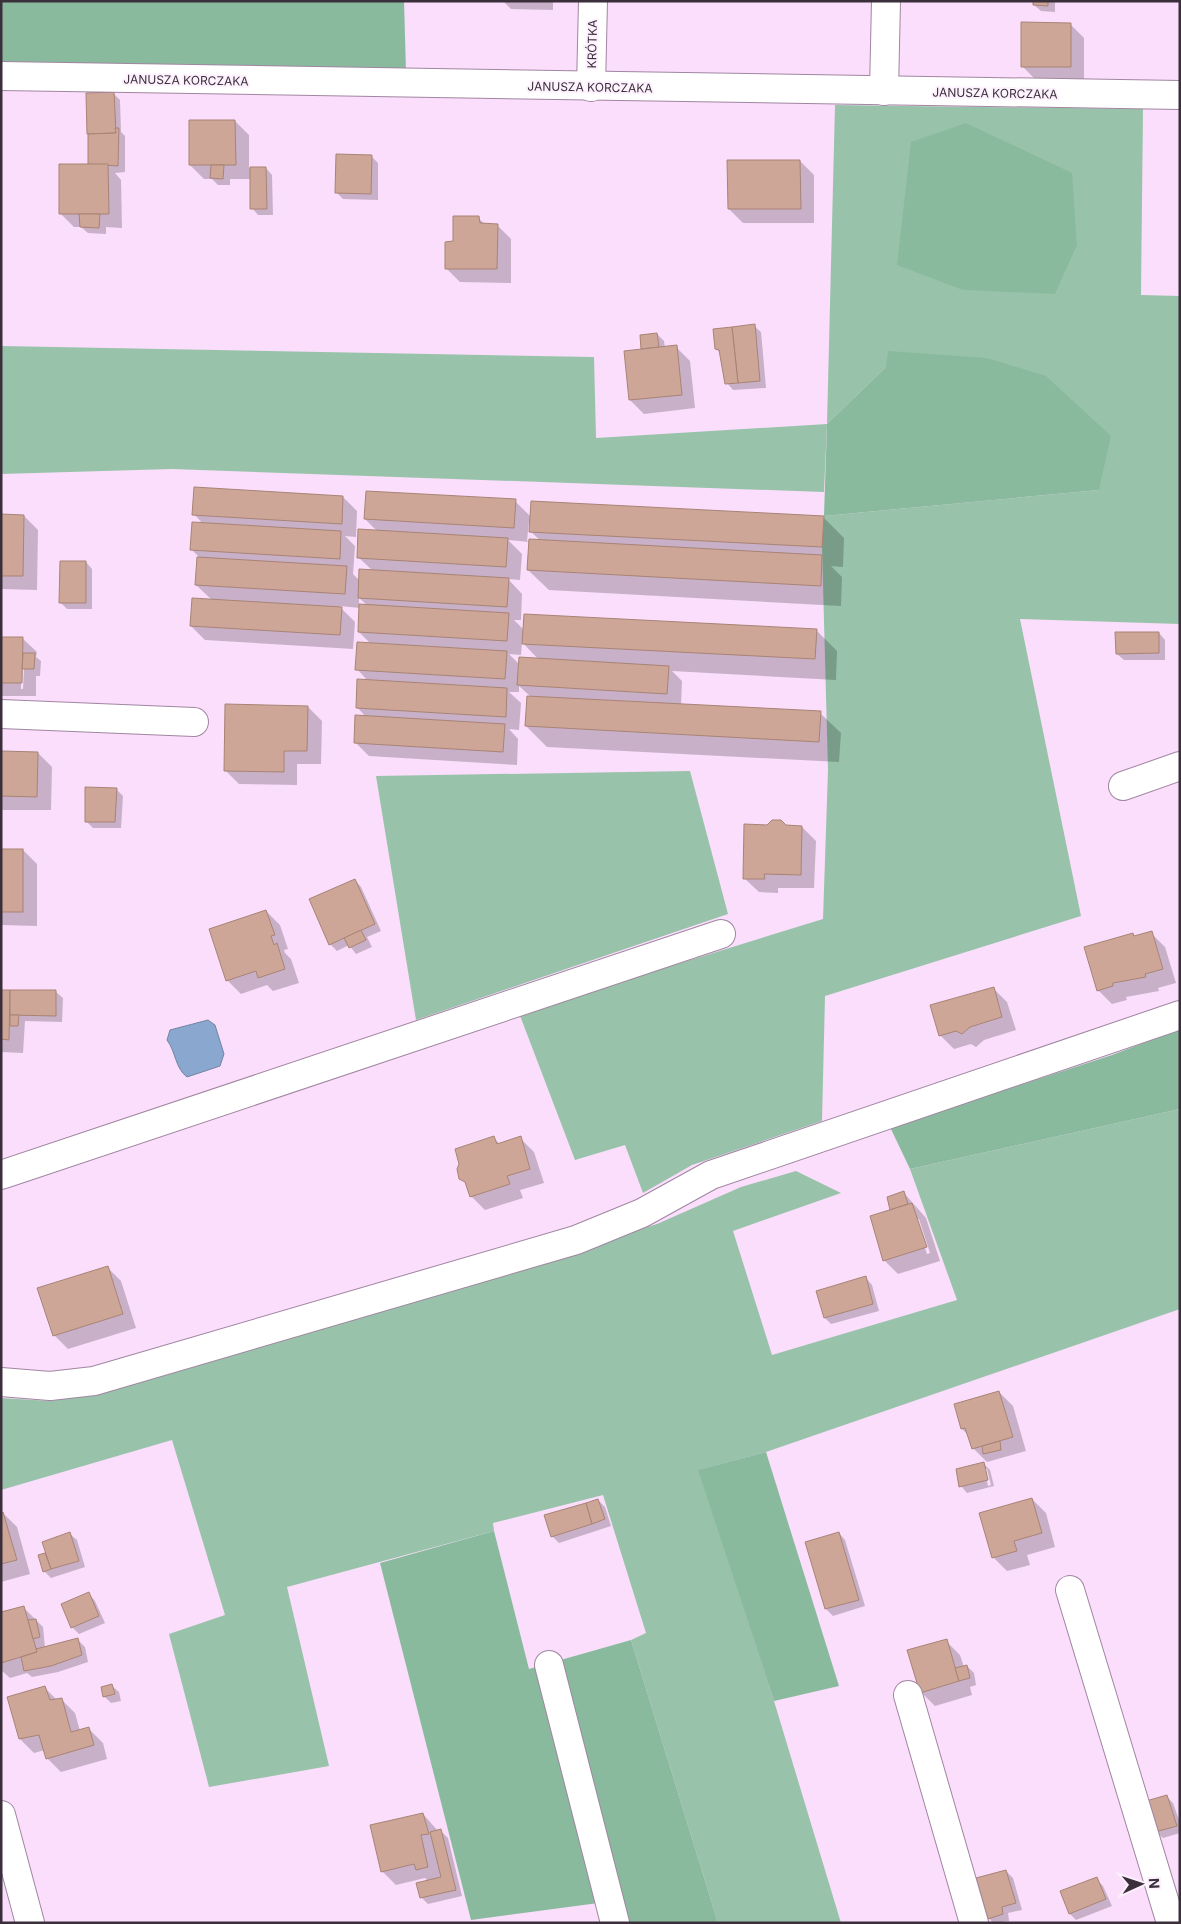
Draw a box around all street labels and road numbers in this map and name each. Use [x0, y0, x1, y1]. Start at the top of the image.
street label: KRÓTKA [584, 20, 600, 68]
street label: JANUSZA KORCZAKA [123, 71, 249, 89]
street label: JANUSZA KORCZAKA [527, 78, 653, 96]
street label: JANUSZA KORCZAKA [932, 84, 1058, 102]

